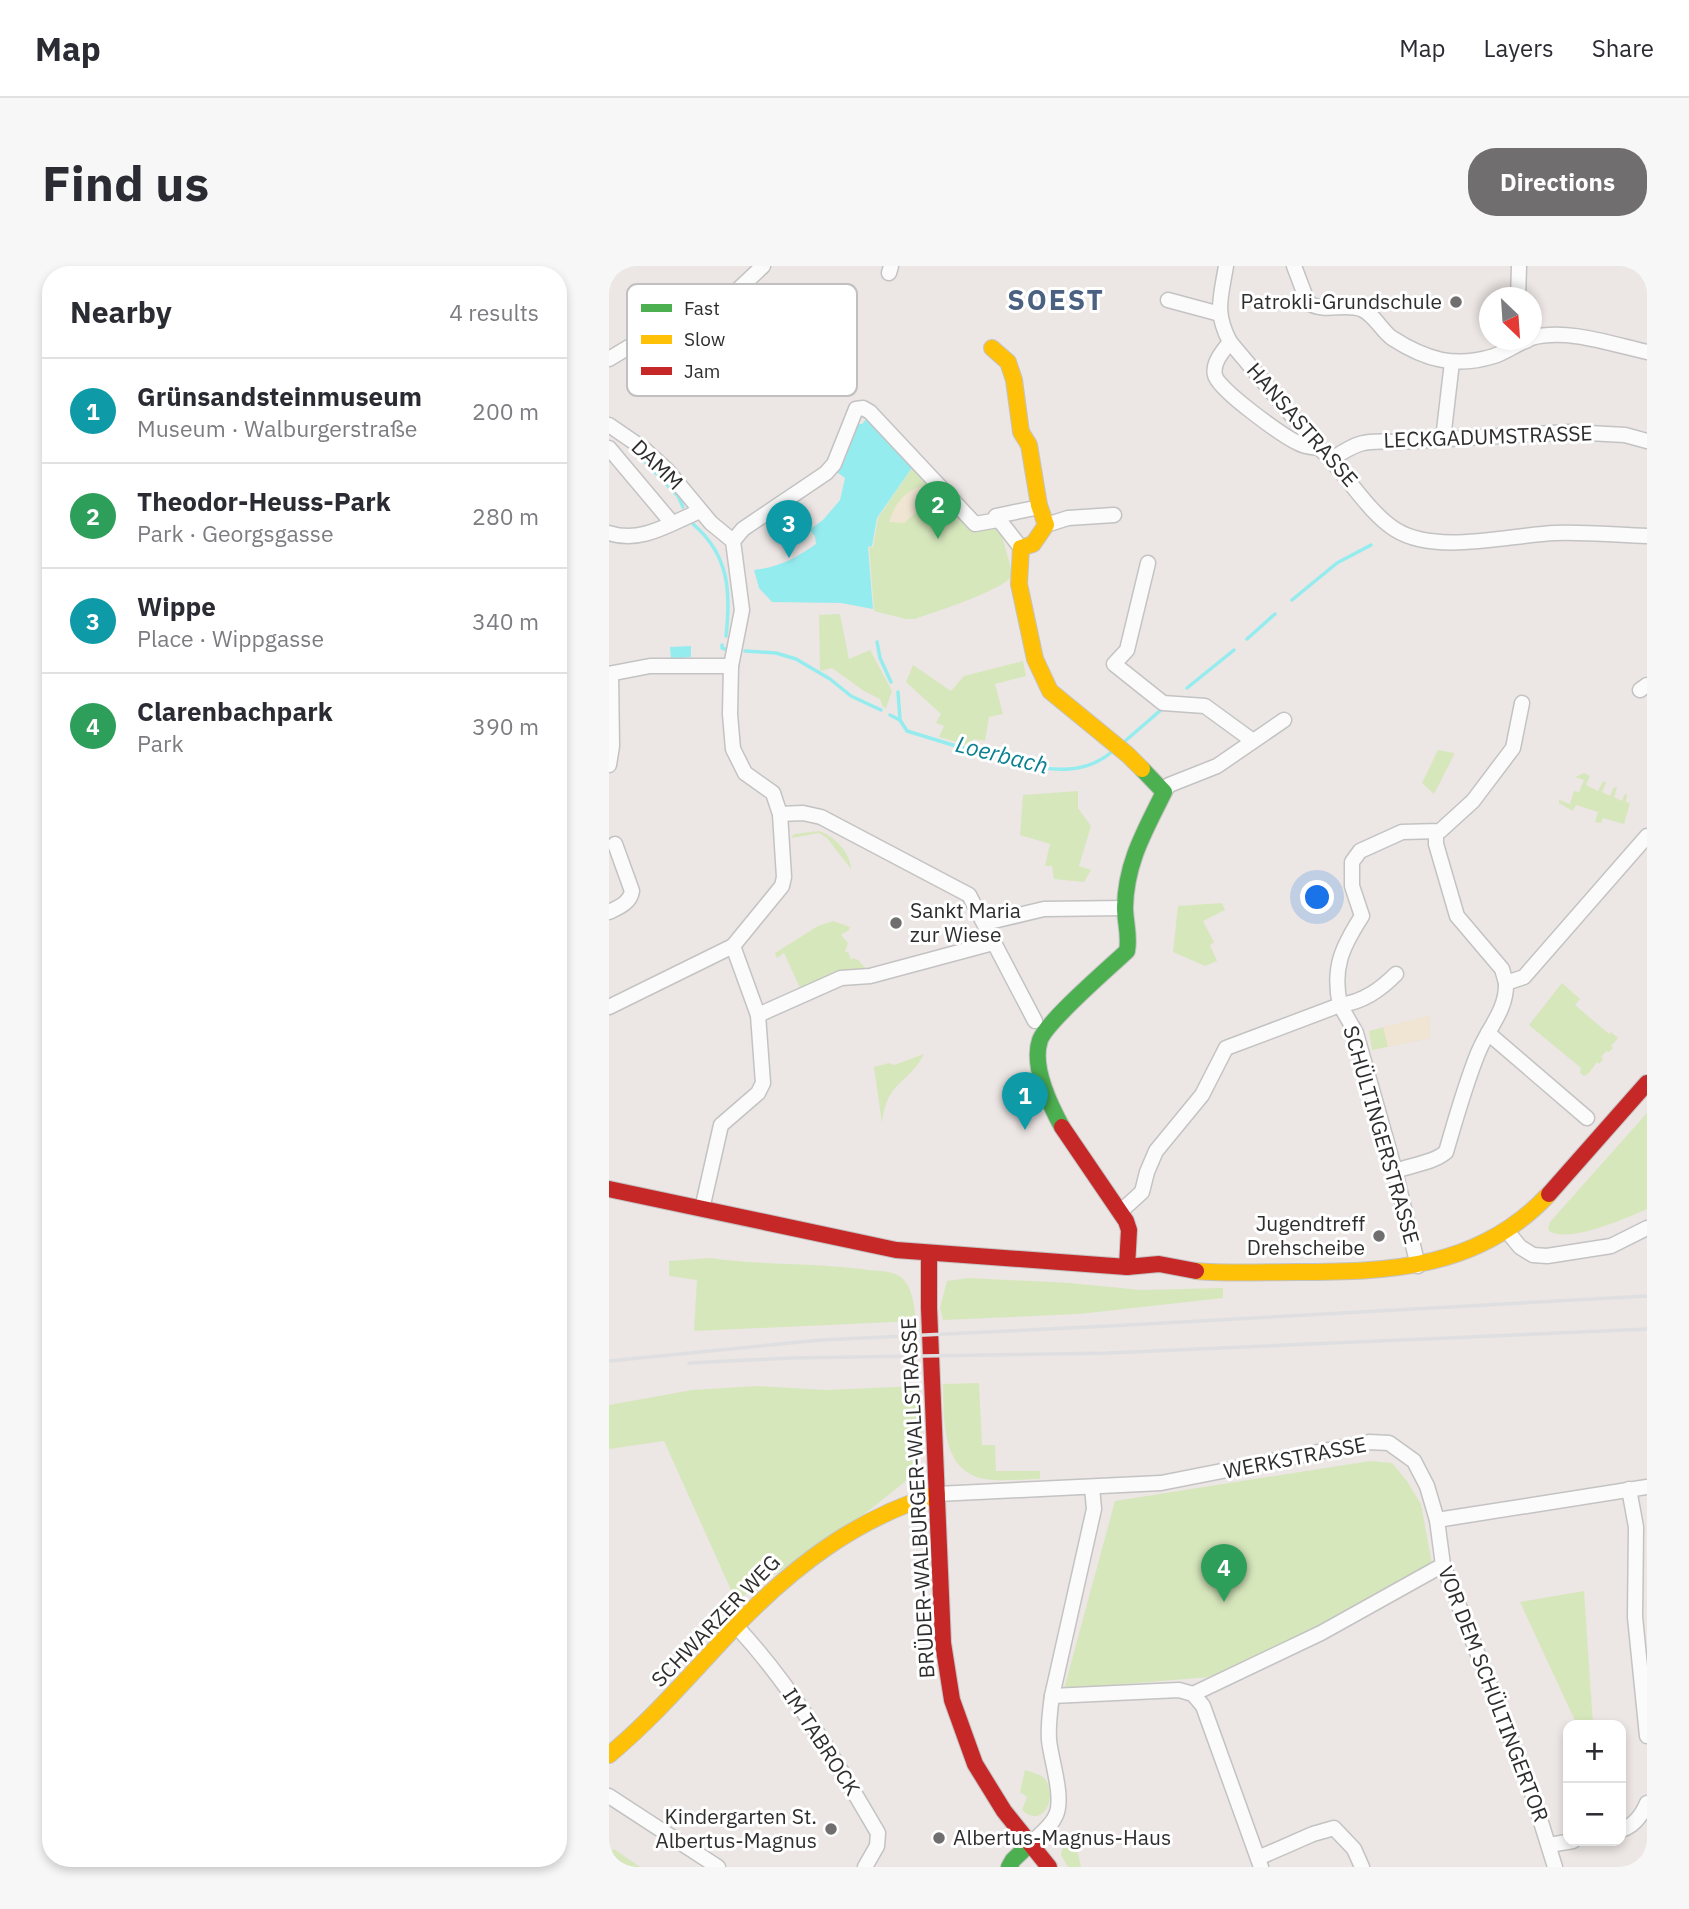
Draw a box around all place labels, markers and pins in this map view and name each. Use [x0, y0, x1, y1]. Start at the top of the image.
place label: Patrokli-Grundschule [1241, 287, 1442, 315]
marker: Patrokli-Grundschule [1448, 294, 1464, 310]
pin: 2 [915, 481, 961, 539]
pin: 3 [766, 500, 812, 558]
place label: Sankt Maria zur Wiese [910, 896, 1021, 948]
marker: Sankt Maria zur Wiese [888, 915, 904, 931]
pin: 1 [1002, 1072, 1048, 1130]
place label: Jugendtreff Drehscheibe [1247, 1209, 1365, 1261]
marker: Jugendtreff Drehscheibe [1371, 1228, 1387, 1244]
pin: 4 [1201, 1544, 1247, 1602]
place label: Kindergarten St. Albertus-Magnus [655, 1802, 817, 1854]
marker: Kindergarten St. Albertus-Magnus [823, 1821, 839, 1837]
place label: Albertus-Magnus-Haus [953, 1823, 1171, 1851]
marker: Albertus-Magnus-Haus [931, 1830, 947, 1846]

